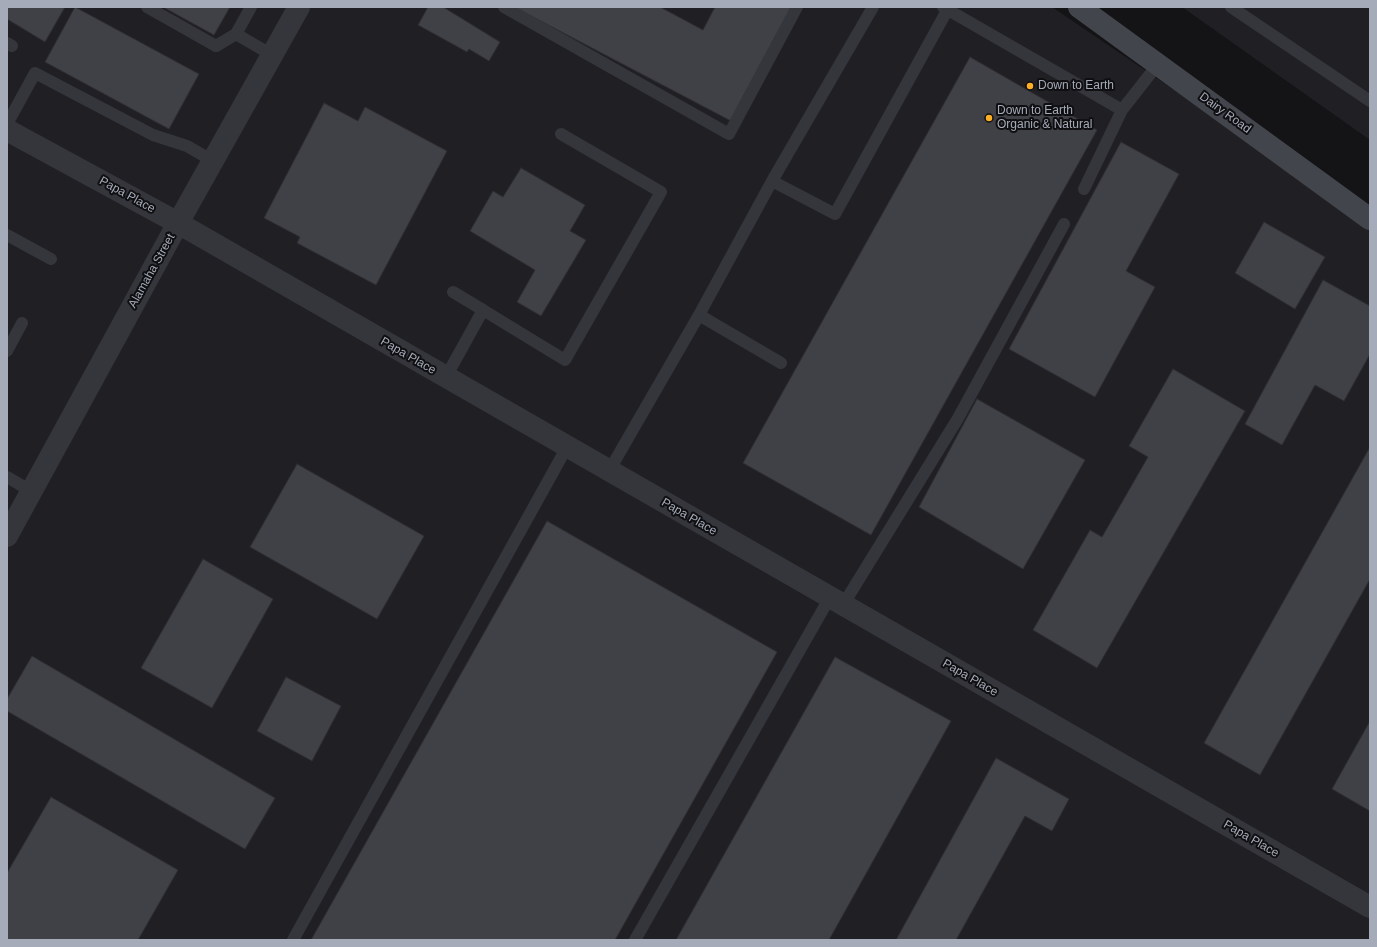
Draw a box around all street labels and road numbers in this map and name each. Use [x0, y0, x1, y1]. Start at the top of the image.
street label: Dairy Road [1196, 90, 1254, 136]
street label: Papa Place [97, 174, 157, 216]
street label: Alamaha Street [126, 231, 178, 311]
street label: Papa Place [378, 334, 438, 378]
street label: Papa Place [659, 495, 719, 539]
street label: Papa Place [940, 656, 1000, 700]
street label: Papa Place [1221, 817, 1281, 861]

